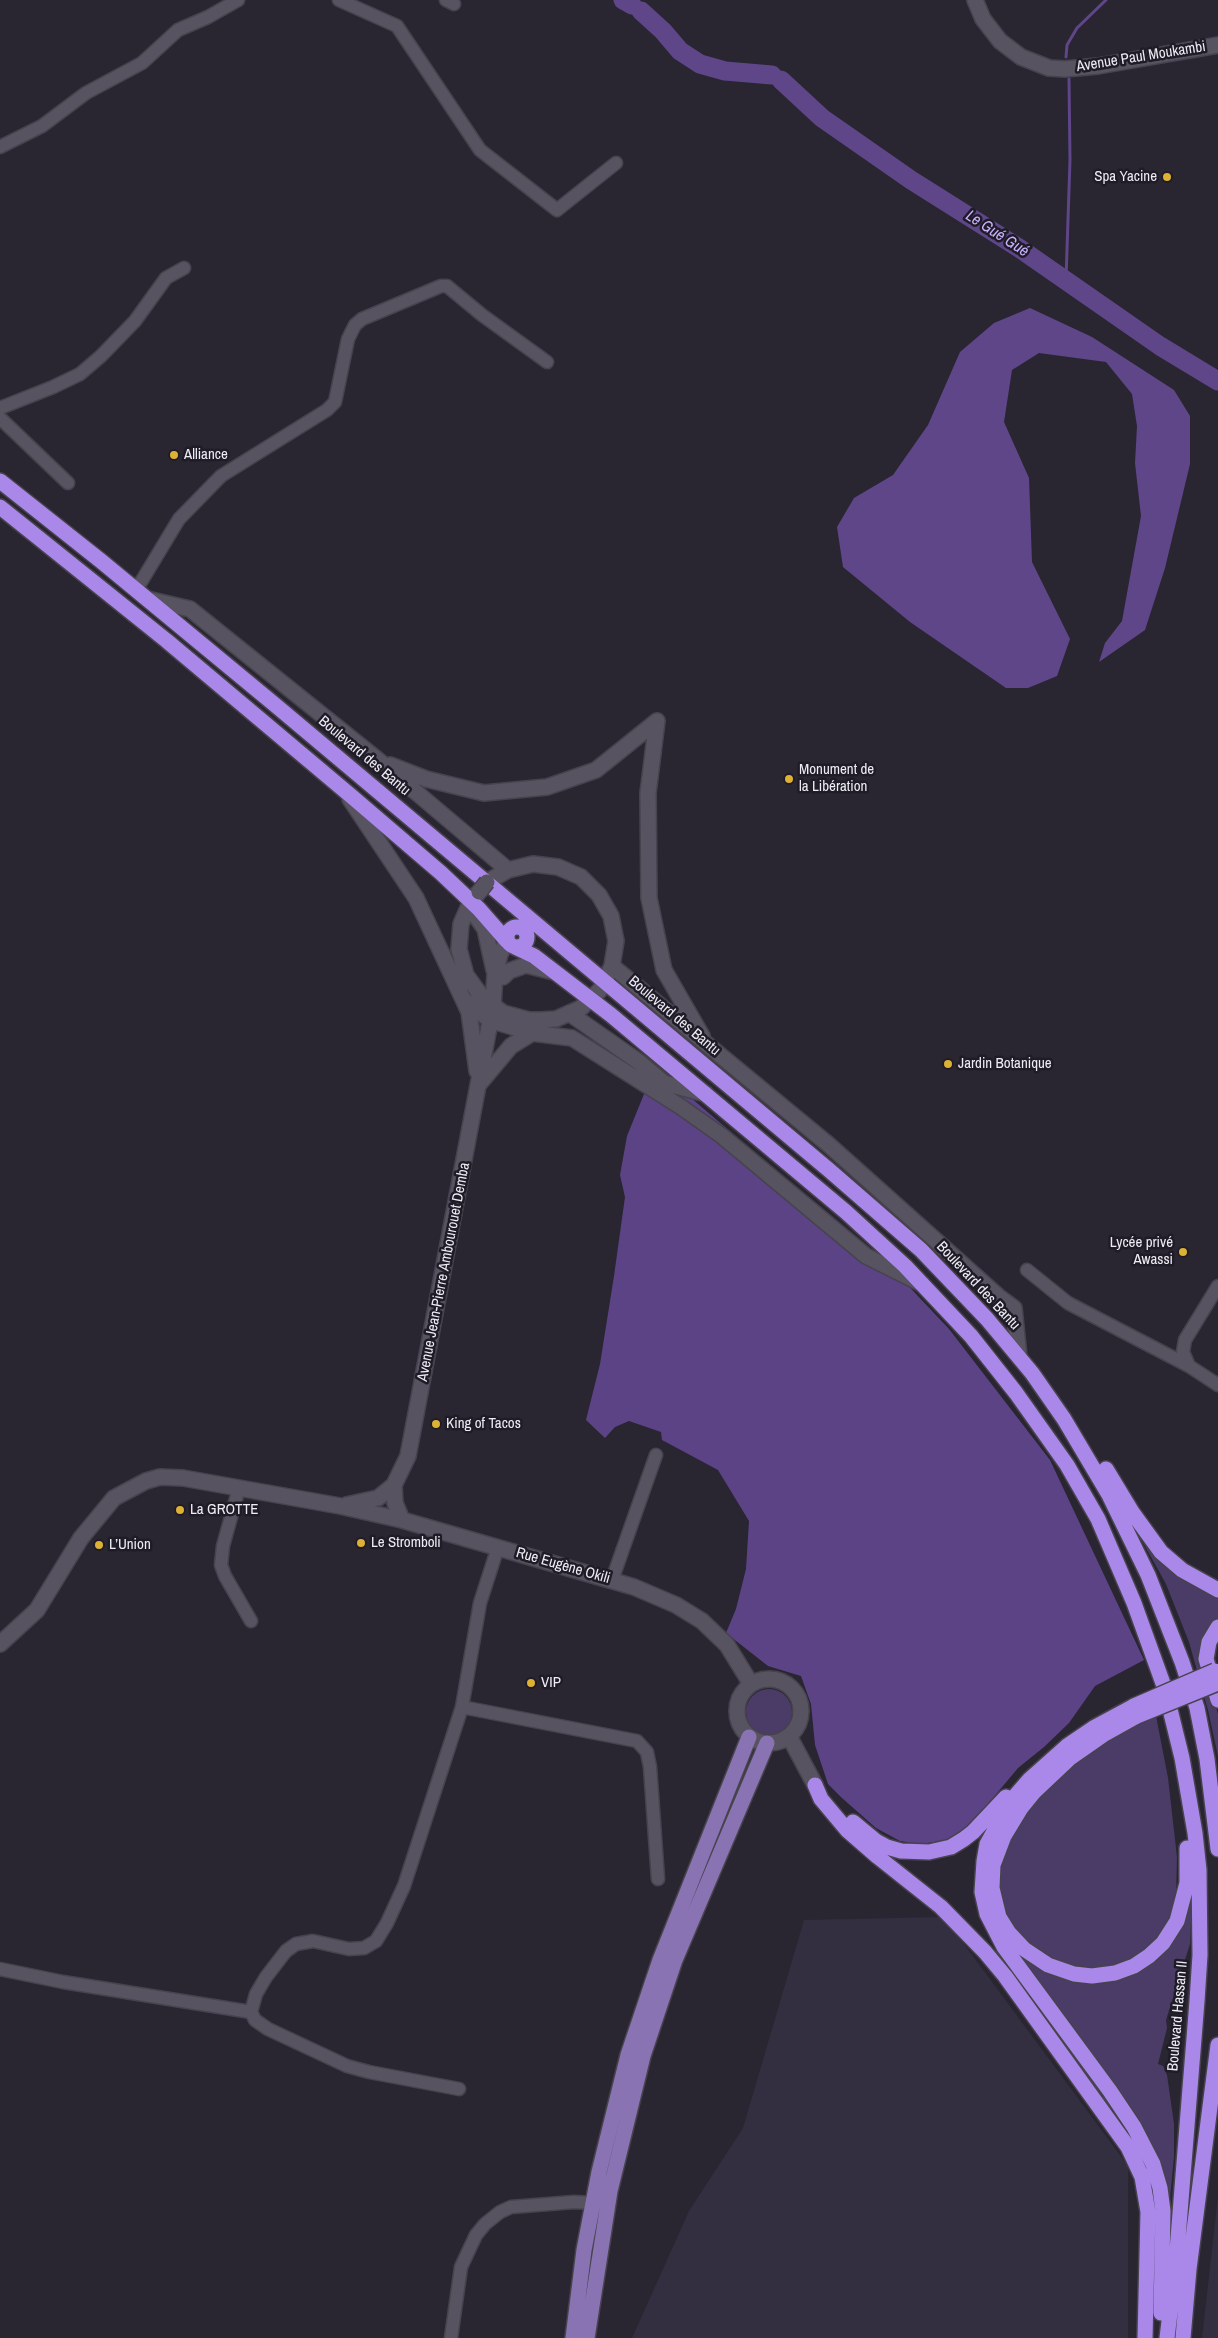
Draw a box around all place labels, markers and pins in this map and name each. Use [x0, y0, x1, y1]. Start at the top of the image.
place label: Spa Yacine [1094, 168, 1157, 186]
marker: Spa Yacine [1161, 171, 1173, 183]
place label: Alliance [184, 446, 228, 464]
marker: Alliance [168, 449, 180, 461]
place label: Monument de la Libération [799, 761, 874, 796]
marker: Monument de la Libération [783, 773, 795, 785]
place label: Jardin Botanique [958, 1055, 1052, 1073]
marker: Jardin Botanique [942, 1058, 954, 1070]
place label: Lycée privé Awassi [1110, 1234, 1173, 1269]
marker: Lycée privé Awassi [1177, 1246, 1189, 1258]
place label: King of Tacos [446, 1415, 521, 1433]
marker: King of Tacos [430, 1418, 442, 1430]
place label: La GROTTE [190, 1501, 258, 1519]
marker: La GROTTE [174, 1504, 186, 1516]
place label: Le Stromboli [371, 1534, 441, 1552]
place label: L’Union [109, 1536, 151, 1554]
marker: Le Stromboli [355, 1537, 367, 1549]
marker: L’Union [93, 1539, 105, 1551]
place label: VIP [541, 1674, 561, 1692]
marker: VIP [525, 1677, 537, 1689]

